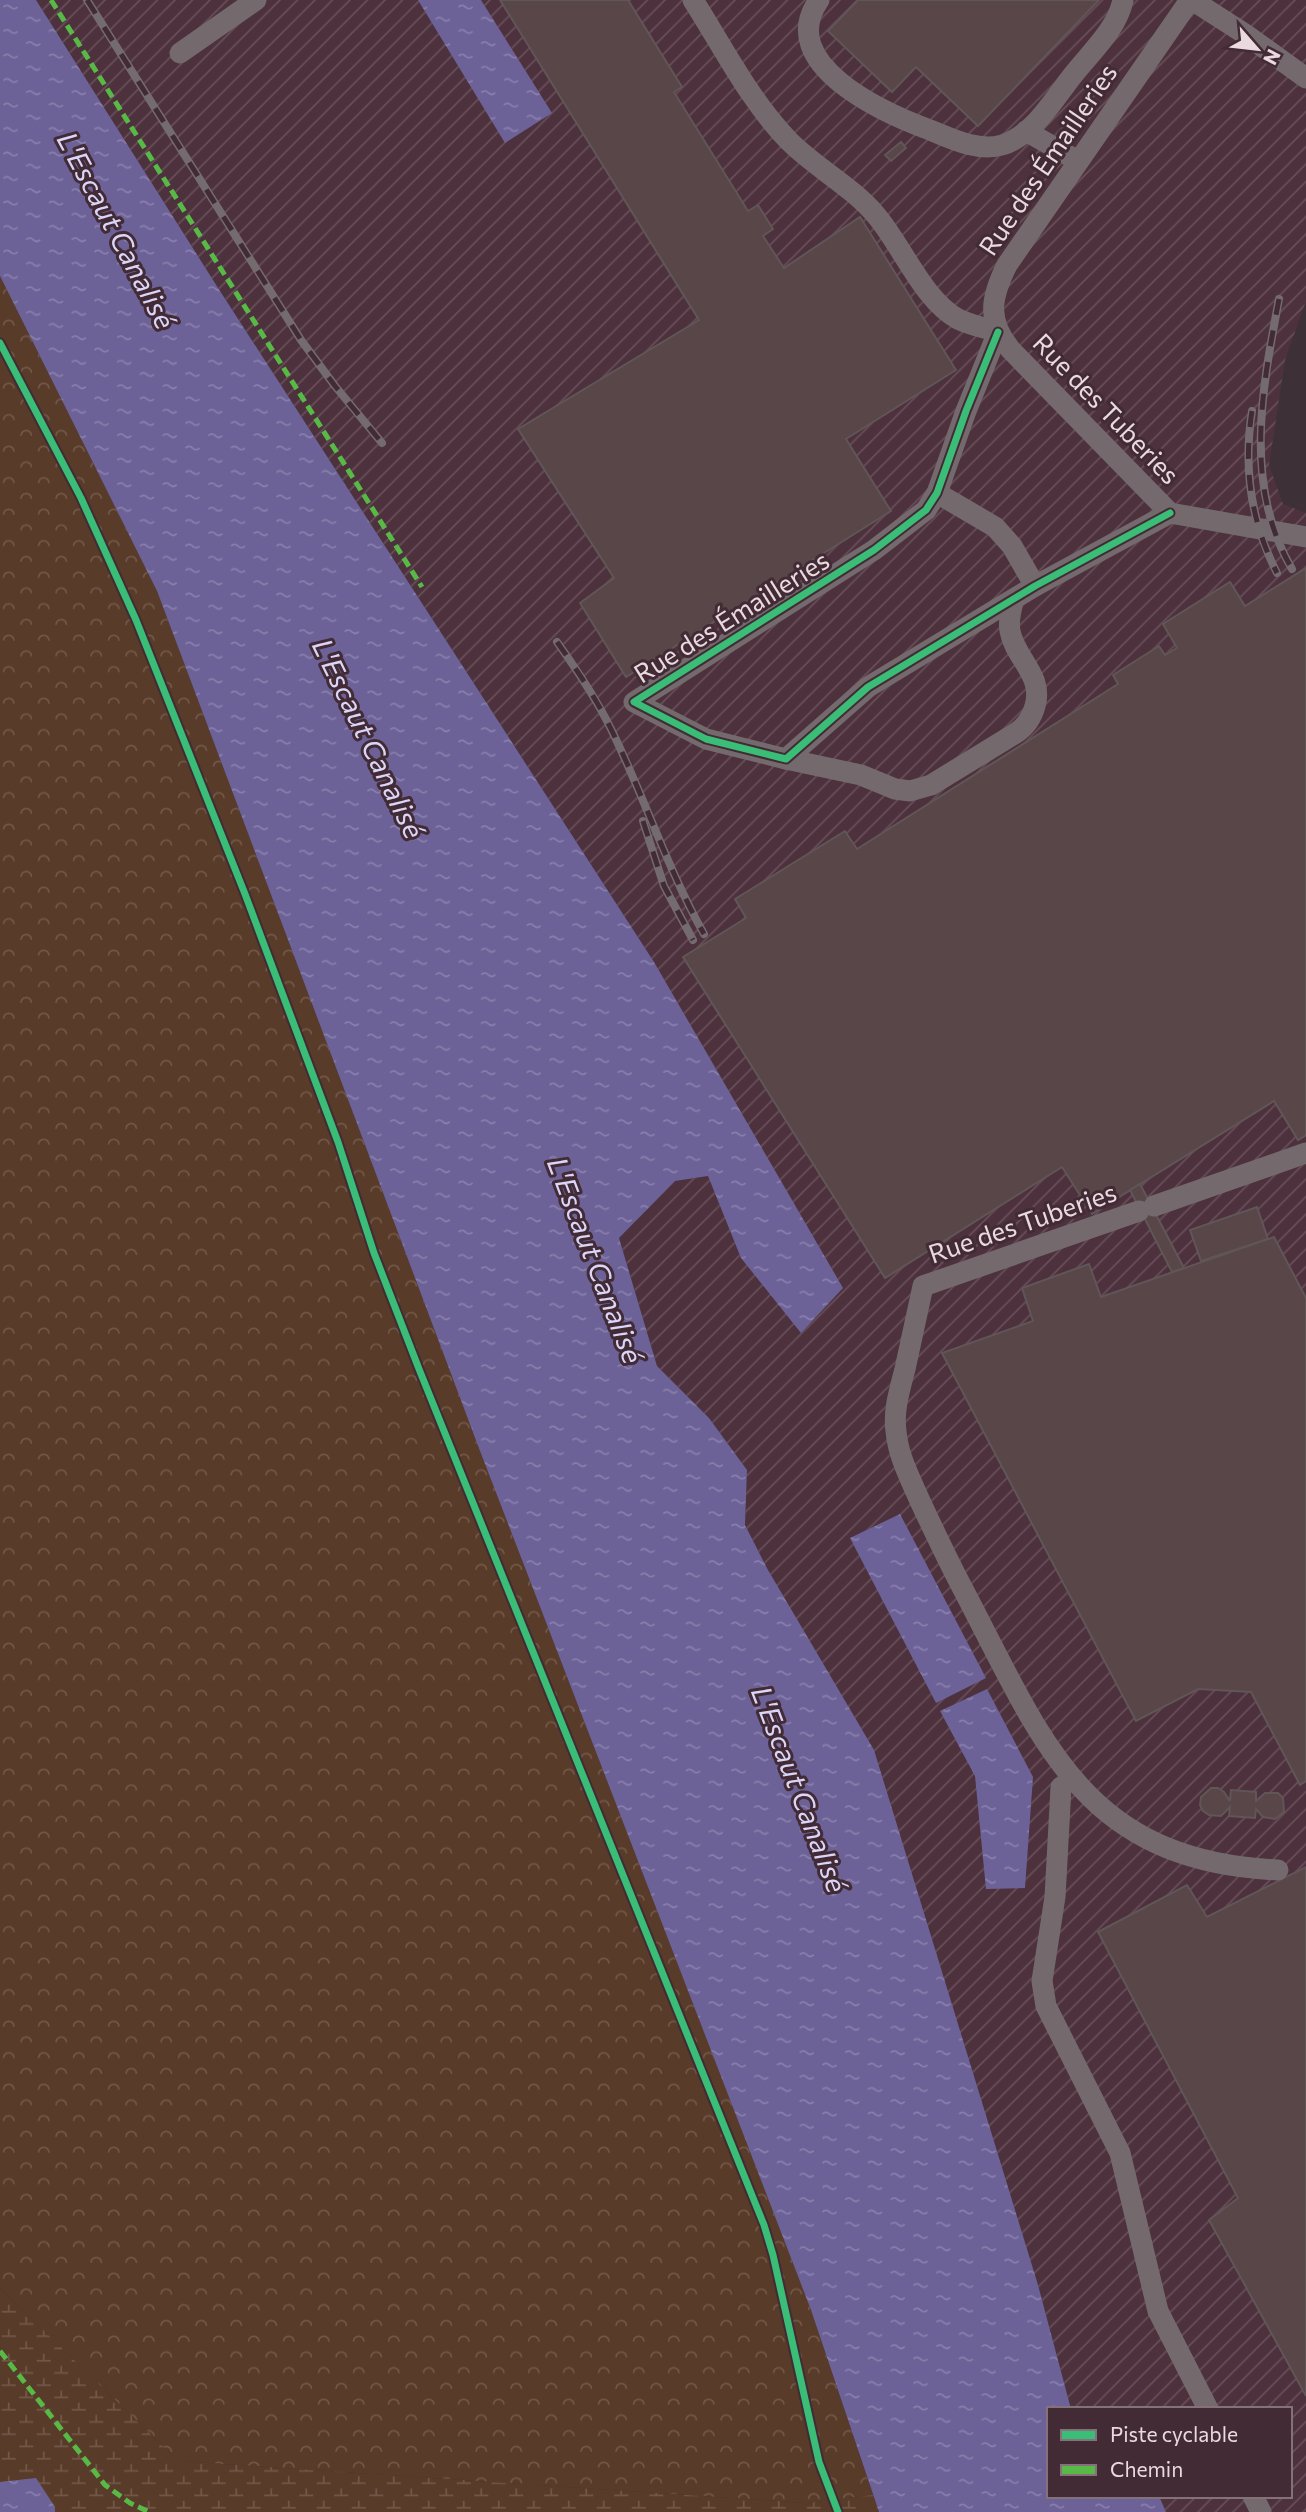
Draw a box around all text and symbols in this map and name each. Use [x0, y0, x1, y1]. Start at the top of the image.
north arrow [1222, 14, 1292, 84]
text: N [1259, 46, 1286, 69]
street label: Rue des Émailleries [972, 57, 1122, 261]
water label: L'Escaut Canalisé [51, 126, 184, 335]
street label: Rue des Tuberies [1028, 326, 1186, 490]
street label: Rue des Émailleries [628, 544, 834, 688]
water label: L'Escaut Canalisé [306, 632, 433, 845]
water label: L'Escaut Canalisé [541, 1152, 651, 1369]
street label: Rue des Tuberies [924, 1175, 1120, 1269]
water label: L'Escaut Canalisé [745, 1681, 855, 1898]
legend [1047, 2407, 1292, 2498]
text: Piste cyclable [1110, 2421, 1238, 2446]
text: Chemin [1110, 2456, 1183, 2481]

